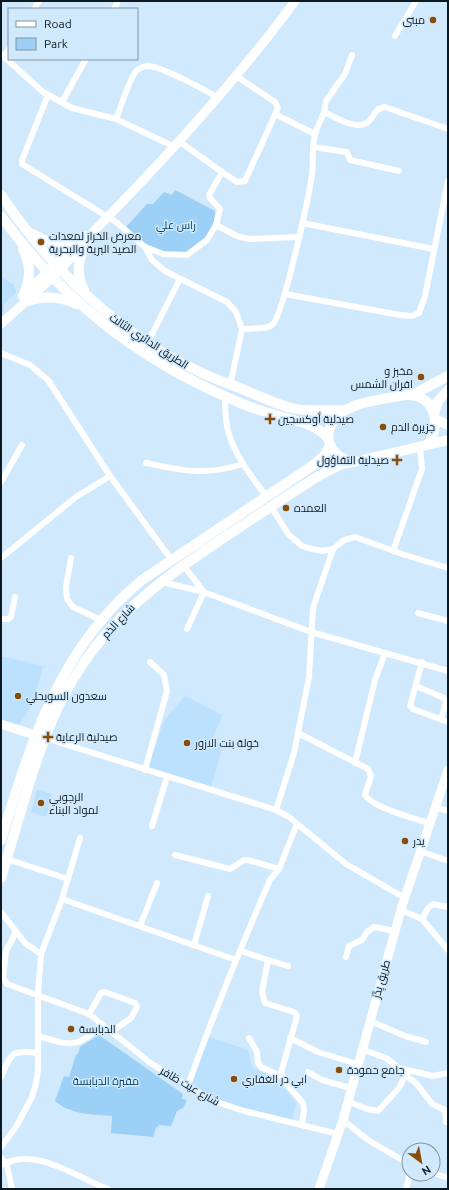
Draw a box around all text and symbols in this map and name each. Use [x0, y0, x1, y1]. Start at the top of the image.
legend [8, 8, 138, 60]
place label: مبنى [402, 14, 425, 27]
marker: مبنى [428, 15, 438, 25]
text: Road [44, 17, 72, 30]
text: Park [44, 37, 68, 50]
park label: راس علي [156, 219, 196, 234]
place label: معرض الخراز لمعدات الصيد البرية والبحرية [49, 230, 141, 256]
marker: معرض الخراز لمعدات الصيد البرية والبحرية [36, 237, 46, 247]
street label: الطريق الدائري الثالث [106, 311, 191, 373]
place label: مخبز و افران الشمس [351, 365, 413, 391]
marker: مخبز و افران الشمس [416, 372, 426, 382]
place label: صيدلية أوكسجين [278, 412, 354, 426]
marker: صيدلية أوكسجين [265, 414, 275, 424]
place label: جزيرة الدم [391, 421, 435, 435]
marker: جزيرة الدم [378, 422, 388, 432]
place label: صيدلية التفاؤول [317, 454, 389, 467]
marker: صيدلية التفاؤول [392, 455, 402, 465]
place label: العمده [294, 502, 327, 514]
marker: العمده [281, 503, 291, 513]
street label: شارع الدَم [99, 601, 138, 642]
place label: سعدون السويحلي [26, 690, 107, 705]
marker: سعدون السويحلي [13, 691, 23, 701]
place label: صيدلية الرعاية [56, 731, 118, 744]
marker: صيدلية الرعاية [43, 732, 53, 742]
place label: خولة بنت الازور [194, 737, 259, 750]
marker: خولة بنت الازور [182, 738, 192, 748]
place label: الرجوبي لمواد البناء [49, 791, 98, 817]
marker: الرجوبي لمواد البناء [36, 798, 46, 808]
place label: يدر [412, 835, 425, 848]
marker: يدر [400, 836, 410, 846]
street label: طريق يِدِّرْ [369, 958, 393, 1001]
place label: الدبابسة [79, 1023, 116, 1035]
marker: الدبابسة [66, 1024, 76, 1034]
street label: شارع عيت ظافر [156, 1064, 222, 1110]
place label: جامع حمودة [347, 1064, 405, 1078]
marker: جامع حمودة [334, 1065, 344, 1075]
place label: ابي در الغفاري [242, 1073, 307, 1088]
marker: ابي در الغفاري [229, 1074, 239, 1084]
park label: مقبرة الدبابسة [73, 1075, 139, 1088]
north arrow [401, 1142, 441, 1182]
text: N [420, 1163, 433, 1178]

